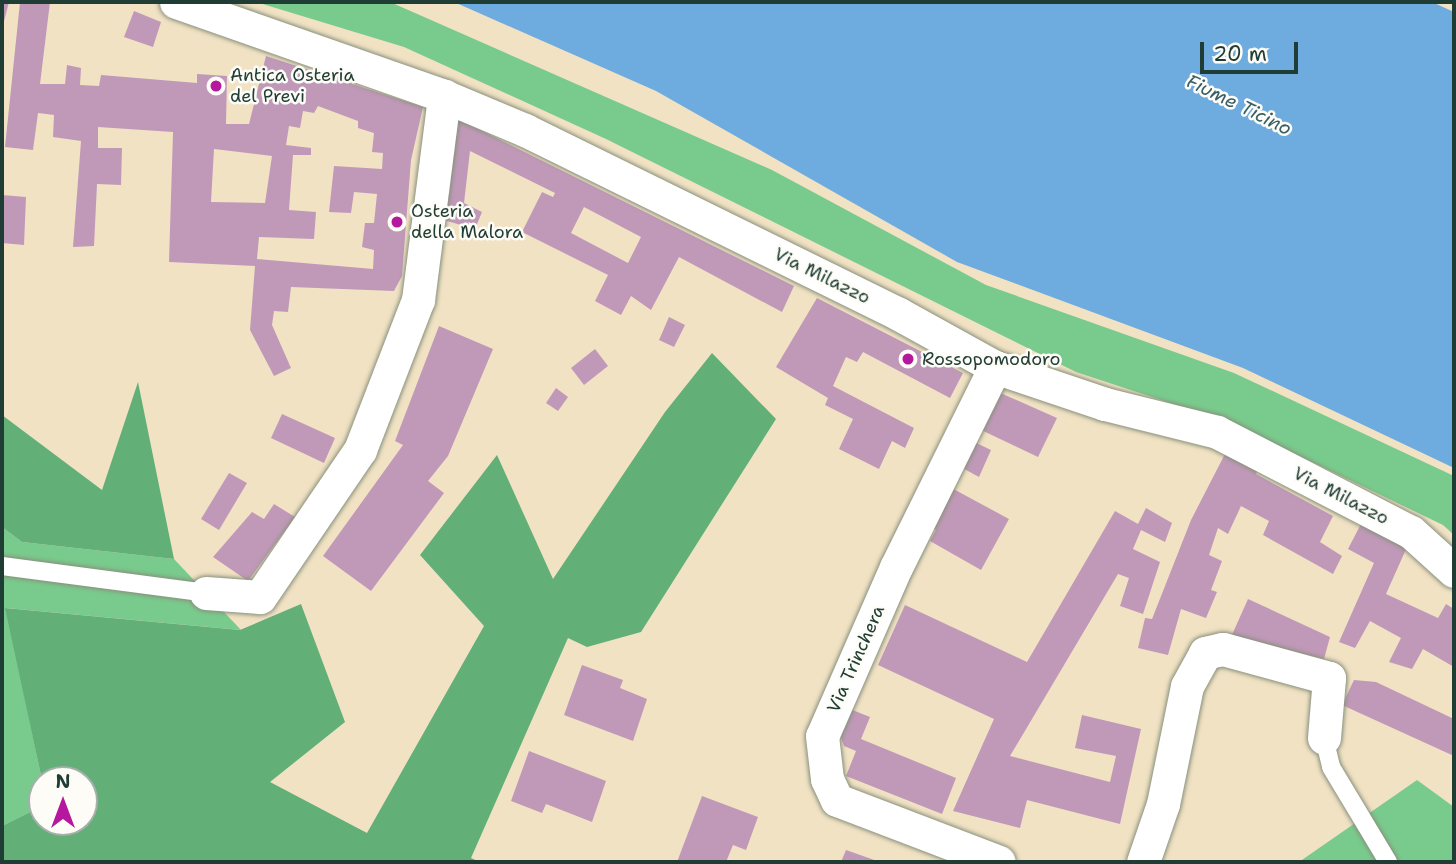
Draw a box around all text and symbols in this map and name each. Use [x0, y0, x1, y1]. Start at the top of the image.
scale bar [1204, 28, 1302, 72]
text: 20 m [1213, 40, 1267, 68]
place label: Antica Osteria del Previ [230, 65, 355, 108]
water label: Fiume Ticino [1183, 70, 1295, 140]
marker: Antica Osteria del Previ [208, 78, 224, 94]
place label: Osteria della Malora [411, 201, 523, 244]
marker: Osteria della Malora [389, 214, 405, 230]
street label: Via Milazzo [770, 243, 874, 309]
place label: Rossopomodoro [922, 348, 1060, 370]
marker: Rossopomodoro [900, 351, 916, 367]
street label: Via Milazzo [1290, 463, 1392, 529]
street label: Via Trinchera [823, 602, 889, 716]
north arrow [28, 766, 98, 836]
text: N [55, 769, 71, 794]

